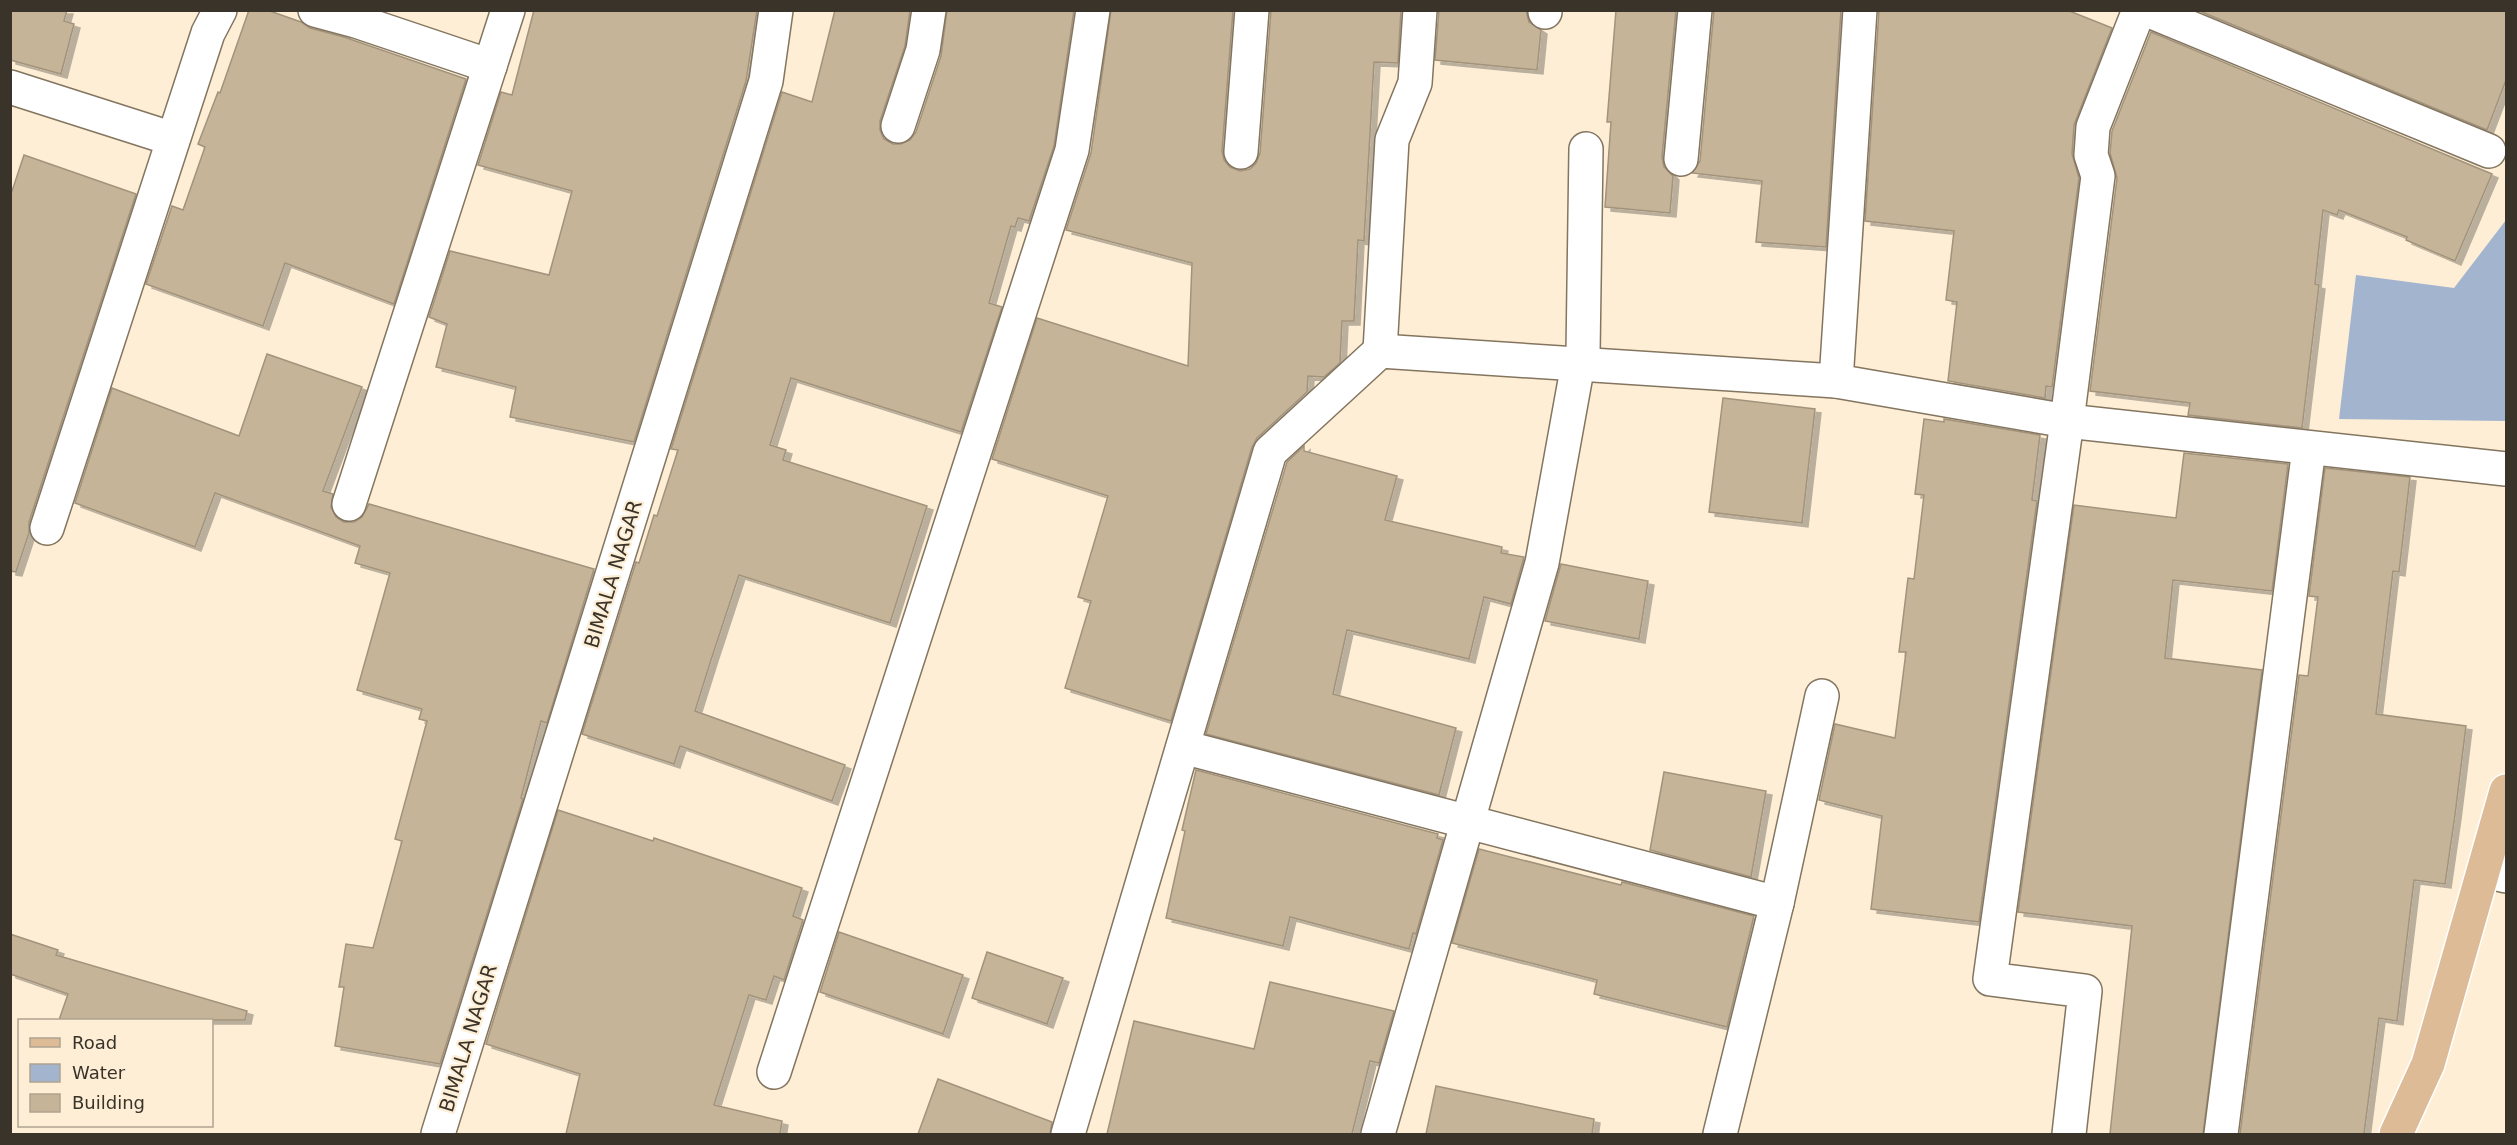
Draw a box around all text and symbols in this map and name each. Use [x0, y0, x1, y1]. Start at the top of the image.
street label: BIMALA NAGAR [579, 497, 647, 651]
street label: BIMALA NAGAR [434, 961, 502, 1115]
legend [18, 1019, 213, 1127]
text: Road [72, 1032, 117, 1053]
text: Water [72, 1062, 126, 1083]
text: Building [72, 1092, 145, 1113]

